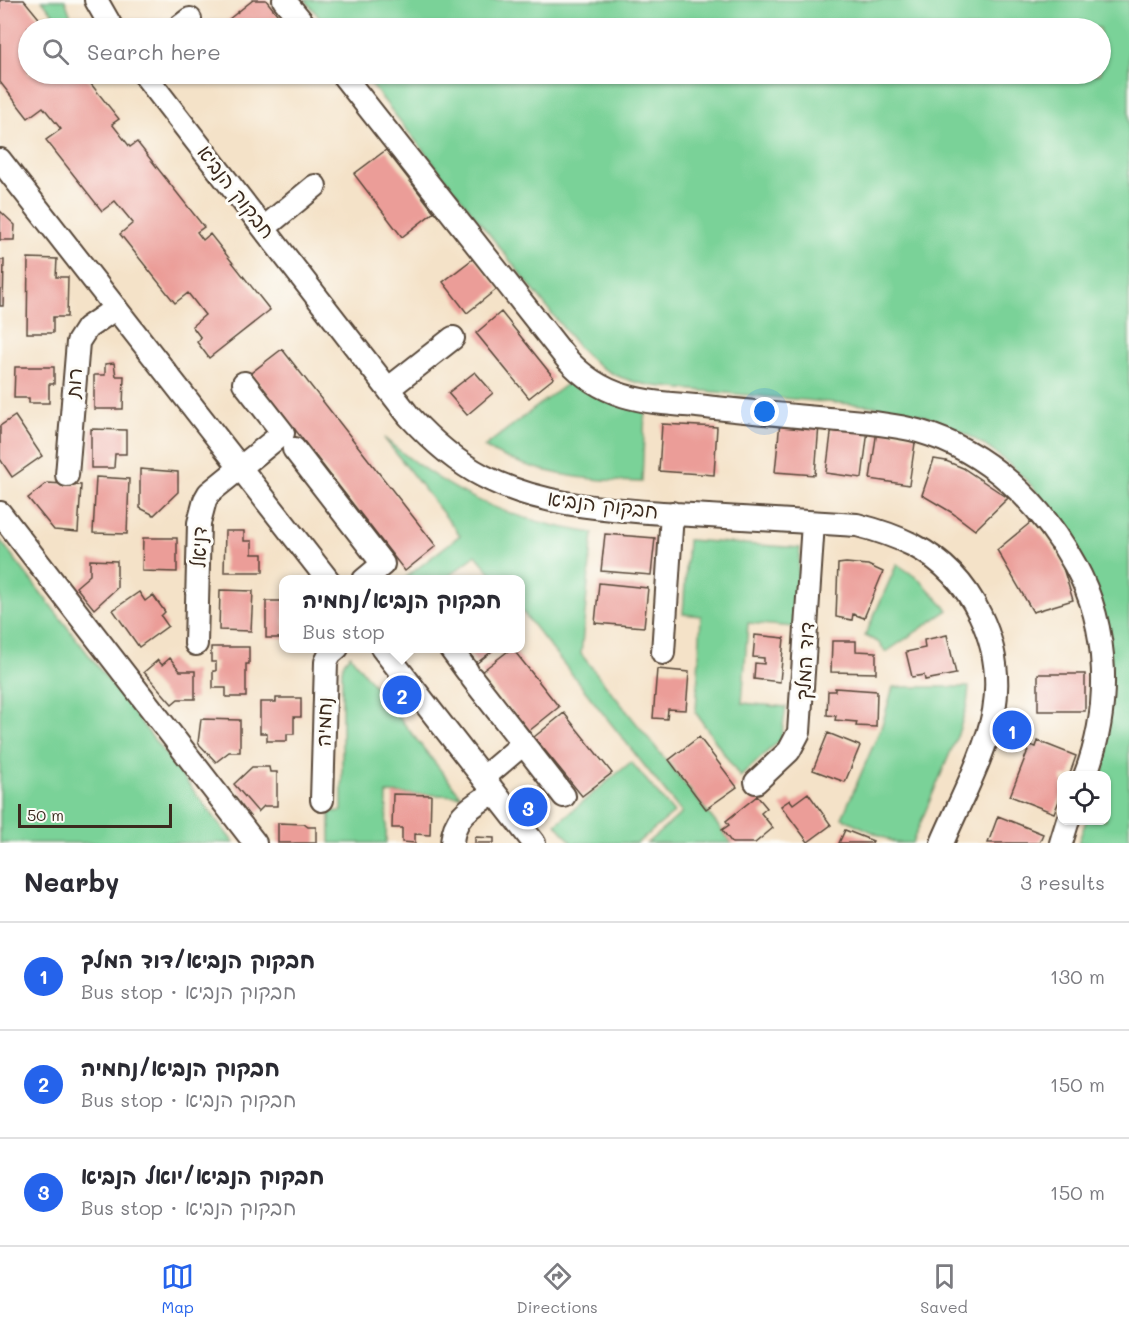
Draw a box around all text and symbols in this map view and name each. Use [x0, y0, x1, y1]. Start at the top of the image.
search box [18, 18, 1111, 84]
icon: search [39, 35, 72, 68]
text: Search here [87, 37, 221, 66]
street label: חבקוק הנביא [191, 139, 281, 244]
street label: רות [59, 367, 87, 400]
your location [750, 397, 779, 426]
street label: חבקוק הנביא [546, 484, 660, 525]
street label: דניאל [184, 526, 212, 568]
popup [279, 575, 525, 653]
text: חבקוק הנביא/נחמיה [303, 585, 501, 614]
text: Bus stop [303, 618, 385, 644]
street label: דוד המלך [789, 621, 820, 701]
pin: 2 [382, 672, 422, 718]
street label: נחמיה [309, 697, 337, 747]
pin: 1 [992, 708, 1032, 752]
map controls [1057, 771, 1111, 825]
button: locate [1057, 771, 1111, 825]
pin: 3 [508, 784, 548, 830]
scale bar [18, 801, 172, 828]
text: 50 m [27, 804, 64, 825]
text: Nearby [24, 865, 119, 899]
text: 3 results [1020, 869, 1105, 895]
text: חבקוק הנביא/דוד המלך [81, 945, 315, 974]
text: 1 [39, 963, 48, 989]
text: 130 m [1050, 963, 1105, 989]
text: Bus stop · חבקוק הנביא [81, 978, 296, 1004]
text: חבקוק הנביא/נחמיה [81, 1053, 280, 1082]
text: 2 [38, 1071, 49, 1097]
text: 150 m [1050, 1071, 1105, 1097]
text: Bus stop · חבקוק הנביא [81, 1086, 296, 1112]
text: חבקוק הנביא/יואל הנביא [81, 1161, 324, 1190]
text: 3 [38, 1179, 50, 1205]
text: 150 m [1050, 1179, 1105, 1205]
text: Bus stop · חבקוק הנביא [81, 1194, 296, 1220]
tab: Map [161, 1260, 194, 1317]
tab: Directions [517, 1260, 598, 1317]
tab: Saved [920, 1260, 968, 1317]

